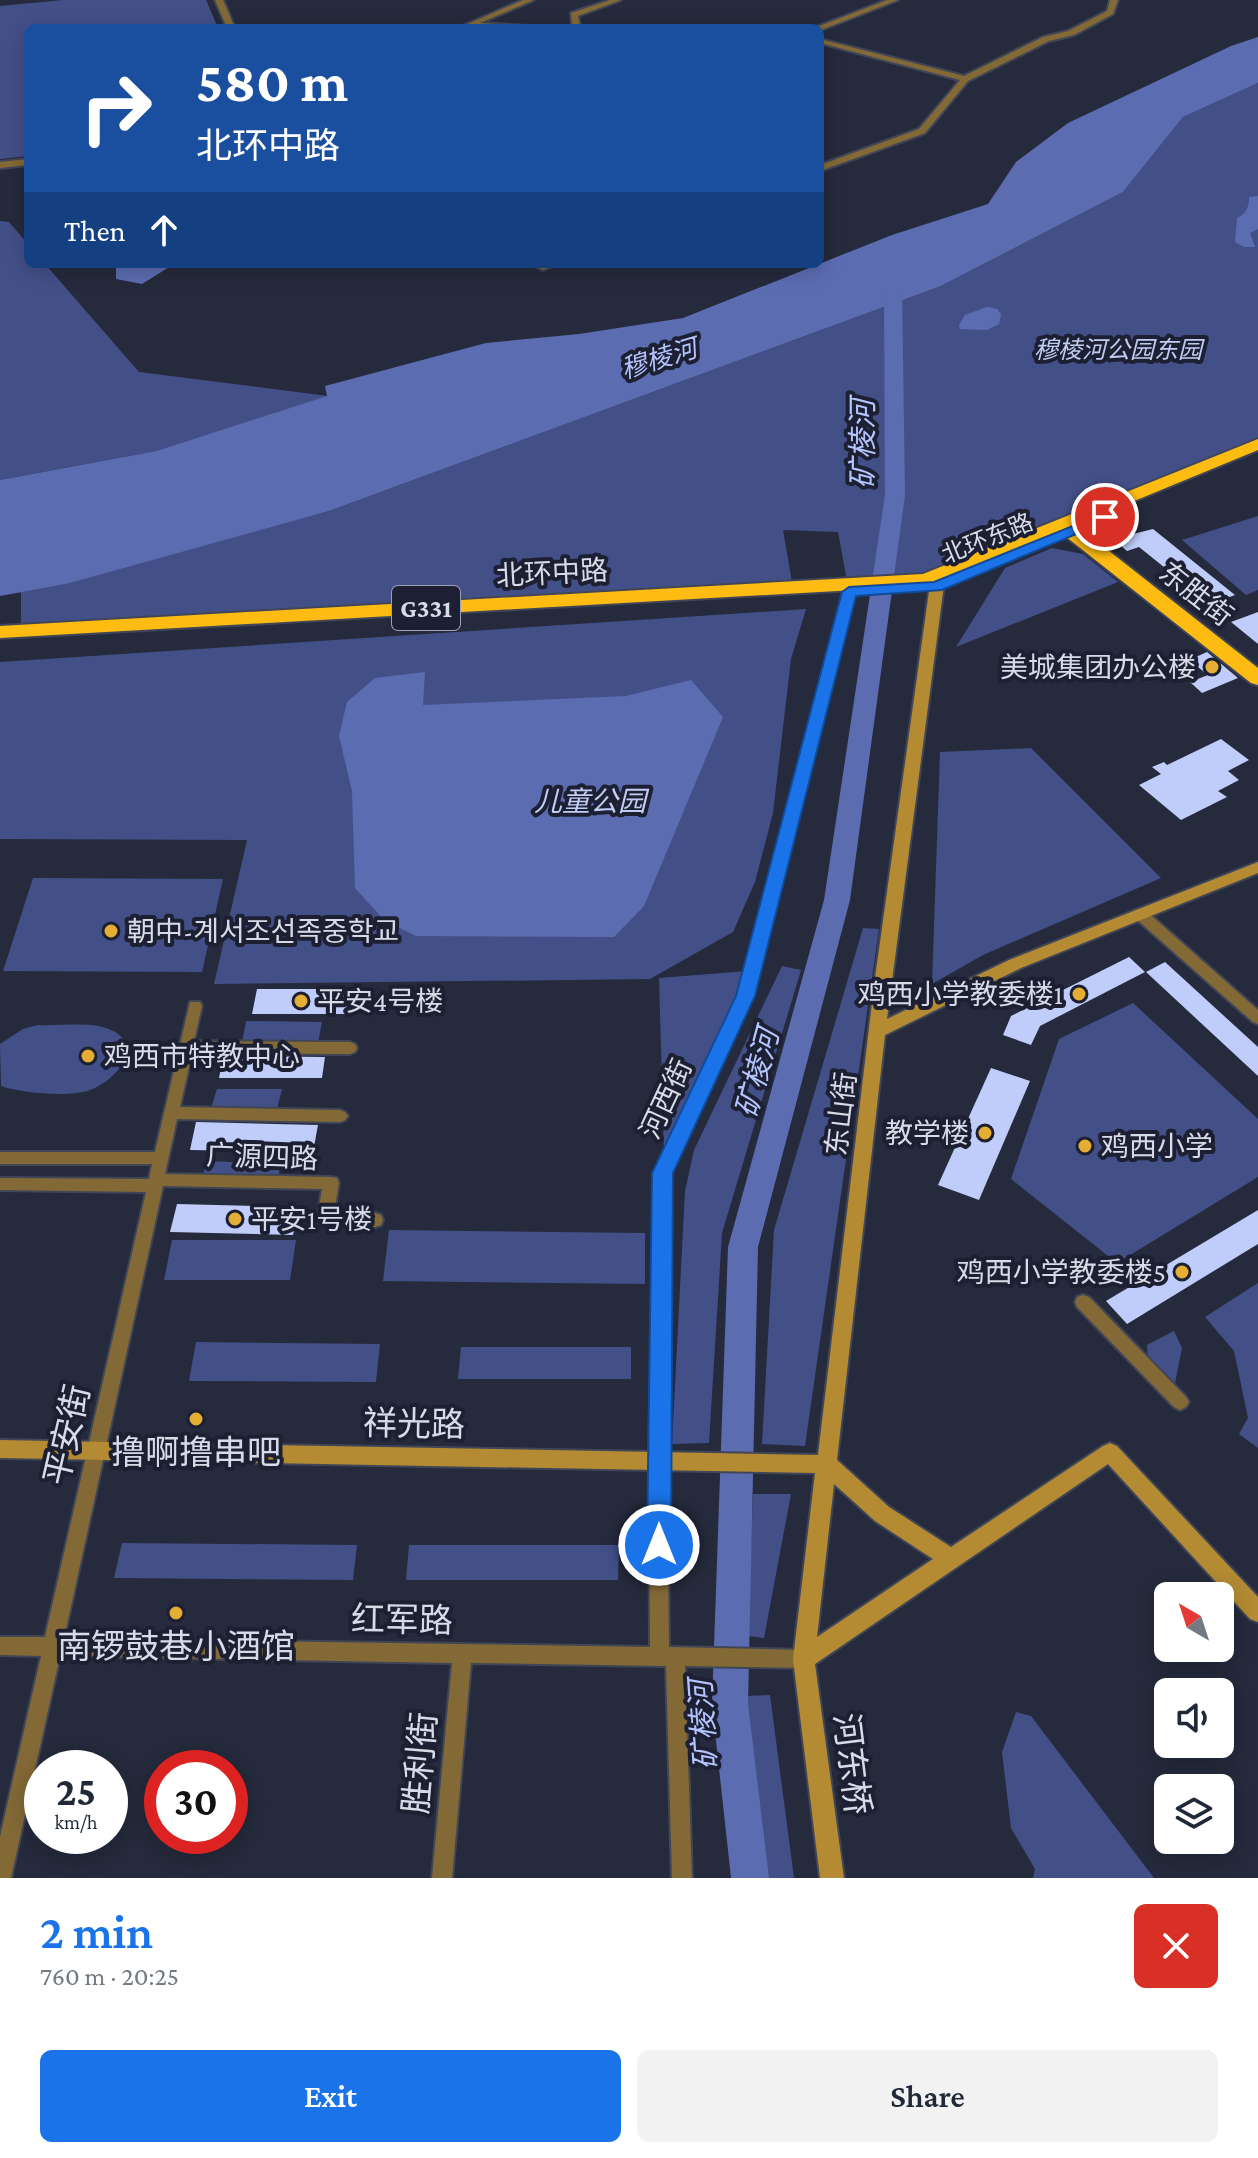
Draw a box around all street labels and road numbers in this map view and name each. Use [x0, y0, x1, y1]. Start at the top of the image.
street label: 北环东路 [937, 508, 1037, 568]
street label: 北环中路 [495, 555, 609, 591]
street label: 东胜街 [1153, 556, 1239, 632]
road number: G331 [392, 586, 460, 630]
street label: 河西街 [634, 1054, 698, 1144]
street label: 东山街 [820, 1070, 862, 1158]
street label: 广源四路 [205, 1140, 319, 1174]
street label: 平安街 [38, 1381, 96, 1489]
street label: 祥光路 [363, 1405, 465, 1443]
street label: 红军路 [351, 1601, 453, 1639]
street label: 胜利街 [397, 1711, 443, 1815]
street label: 河东桥 [827, 1711, 877, 1817]

